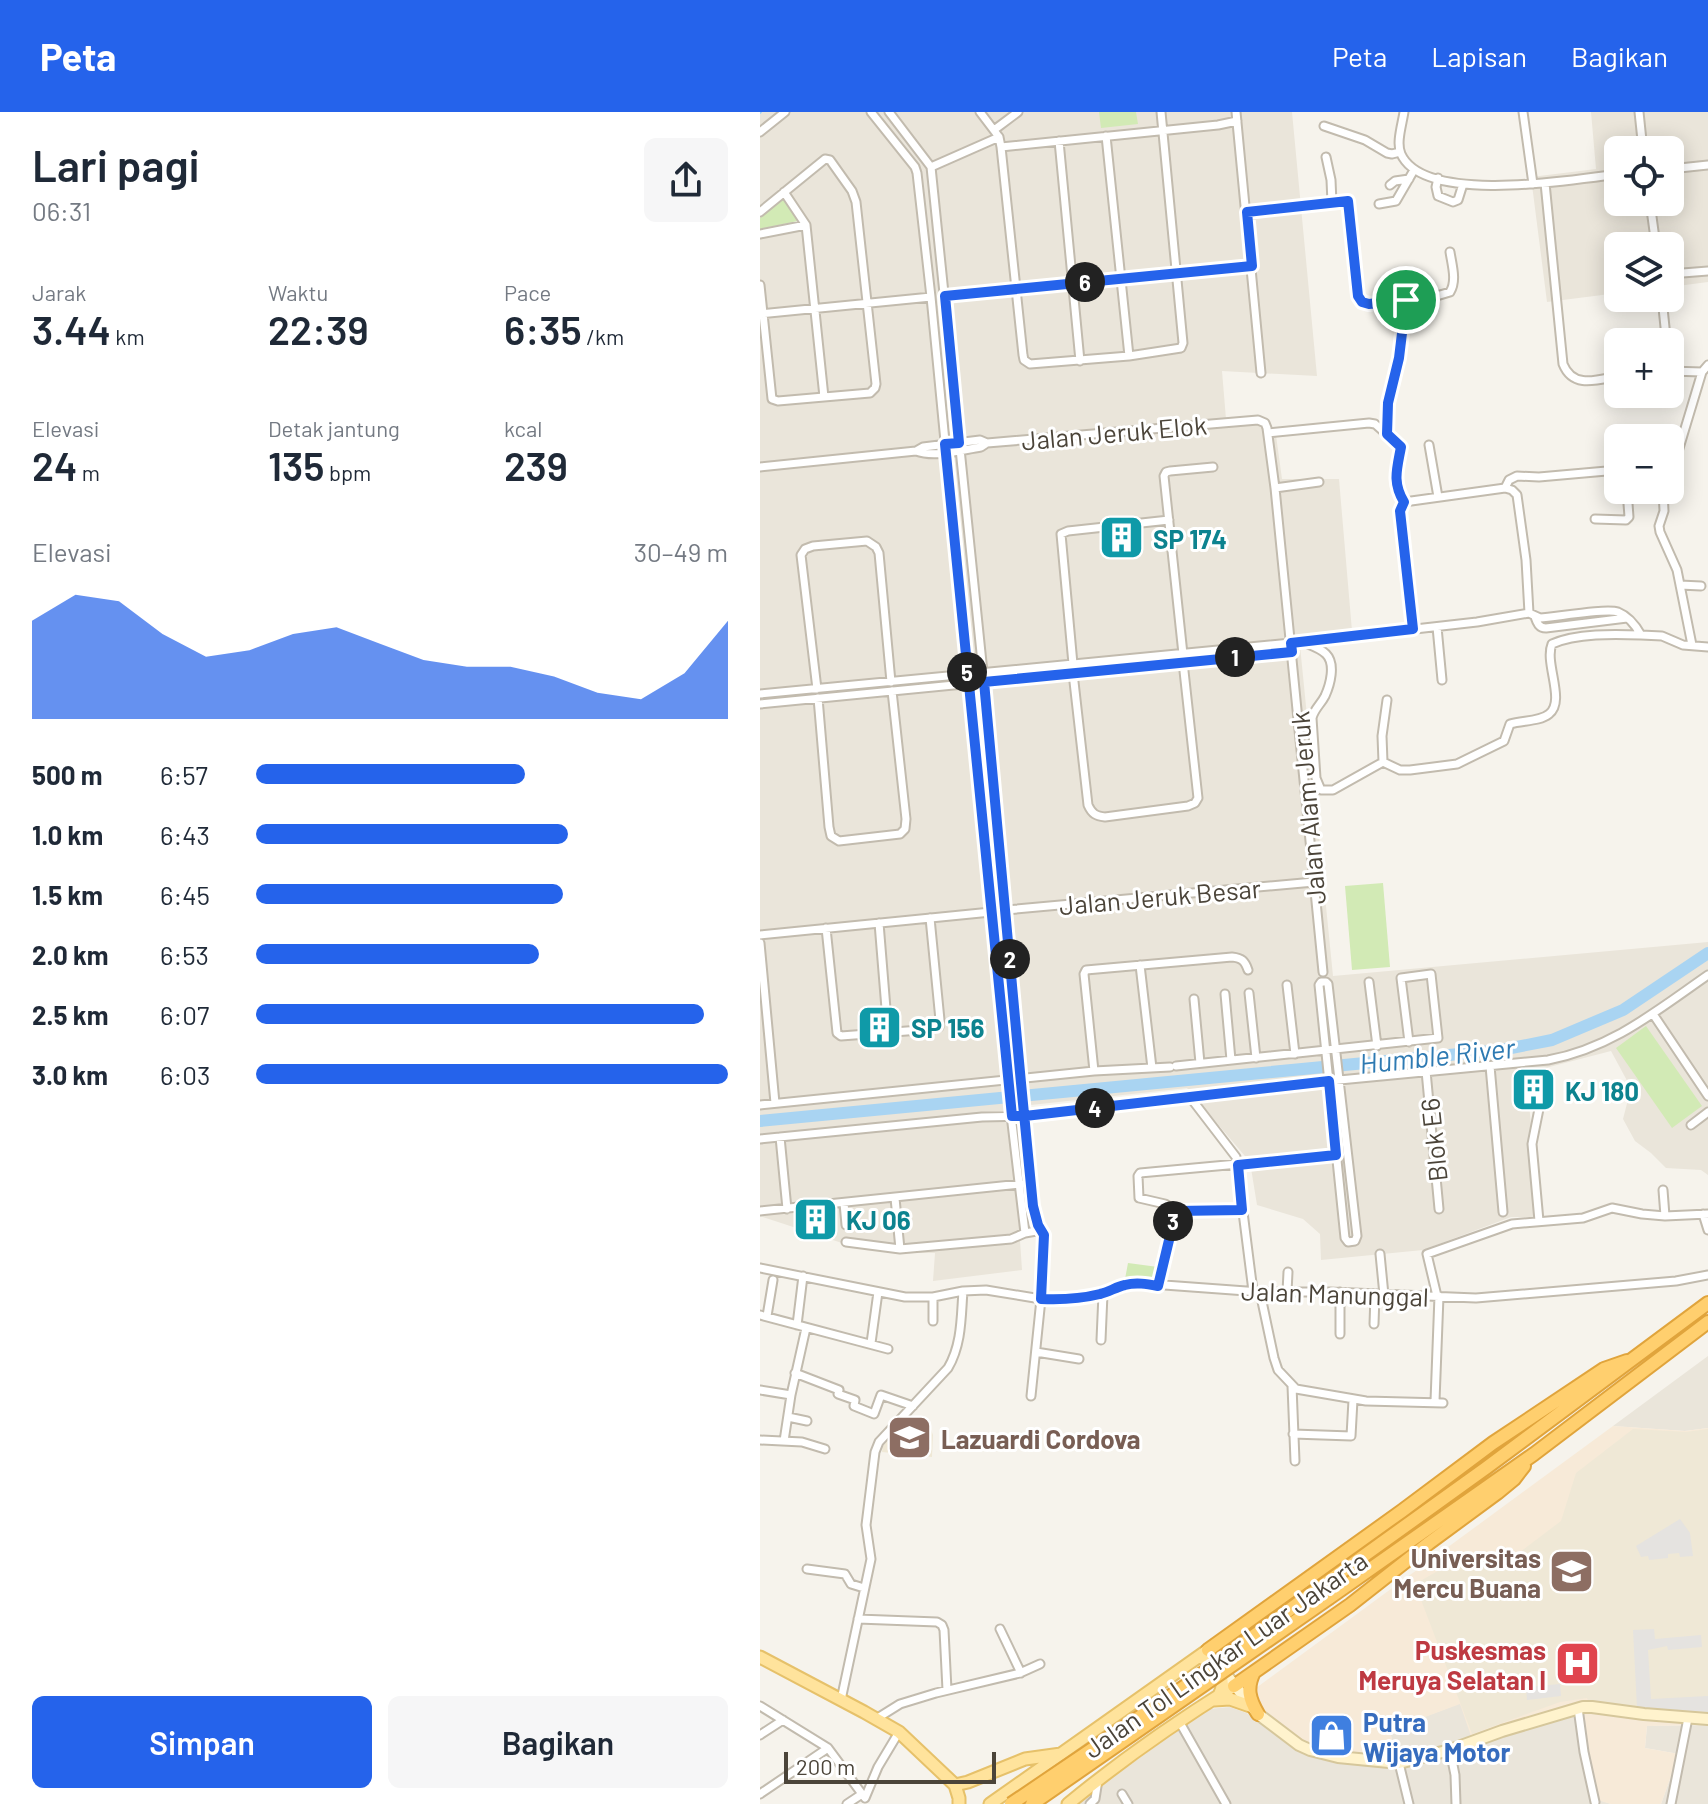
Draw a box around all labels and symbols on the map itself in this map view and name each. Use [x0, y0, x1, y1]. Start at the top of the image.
pin: 6 [1065, 262, 1105, 302]
pin [1372, 266, 1440, 334]
street label: Jalan Jeruk Elok [1020, 408, 1208, 456]
building icon: SP 174 [1098, 514, 1146, 562]
place label: SP 174 [1153, 523, 1227, 554]
pin: 1 [1215, 637, 1255, 677]
pin: 5 [947, 652, 987, 692]
street label: Jalan Alam Jeruk [1283, 710, 1331, 906]
street label: Jalan Jeruk Besar [1058, 872, 1263, 920]
pin: 2 [990, 939, 1030, 979]
building icon: SP 156 [856, 1003, 904, 1051]
place label: SP 156 [911, 1012, 984, 1043]
water label: Humble River [1358, 1030, 1517, 1080]
building icon: KJ 180 [1510, 1066, 1558, 1114]
place label: KJ 180 [1565, 1075, 1639, 1106]
pin: 4 [1075, 1088, 1115, 1128]
street label: Blok E6 [1413, 1097, 1453, 1183]
building icon: KJ 06 [791, 1195, 839, 1243]
pin: 3 [1153, 1201, 1193, 1241]
place label: KJ 06 [846, 1204, 911, 1235]
street label: Jalan Manunggal [1241, 1274, 1429, 1312]
school or university icon: Lazuardi Cordova [886, 1414, 934, 1462]
place label: Lazuardi Cordova [941, 1423, 1141, 1454]
place label: Universitas Mercu Buana [1393, 1542, 1541, 1603]
street label: Jalan Tol Lingkar Luar Jakarta [1077, 1544, 1373, 1764]
school or university icon: Universitas Mercu Buana [1548, 1548, 1596, 1596]
place label: Puskesmas Meruya Selatan I [1358, 1634, 1546, 1695]
hospital icon: Puskesmas Meruya Selatan I [1553, 1640, 1601, 1688]
place label: Putra Wijaya Motor [1363, 1706, 1511, 1767]
shop icon: Putra Wijaya Motor [1308, 1712, 1356, 1760]
scale bar [784, 1748, 996, 1784]

